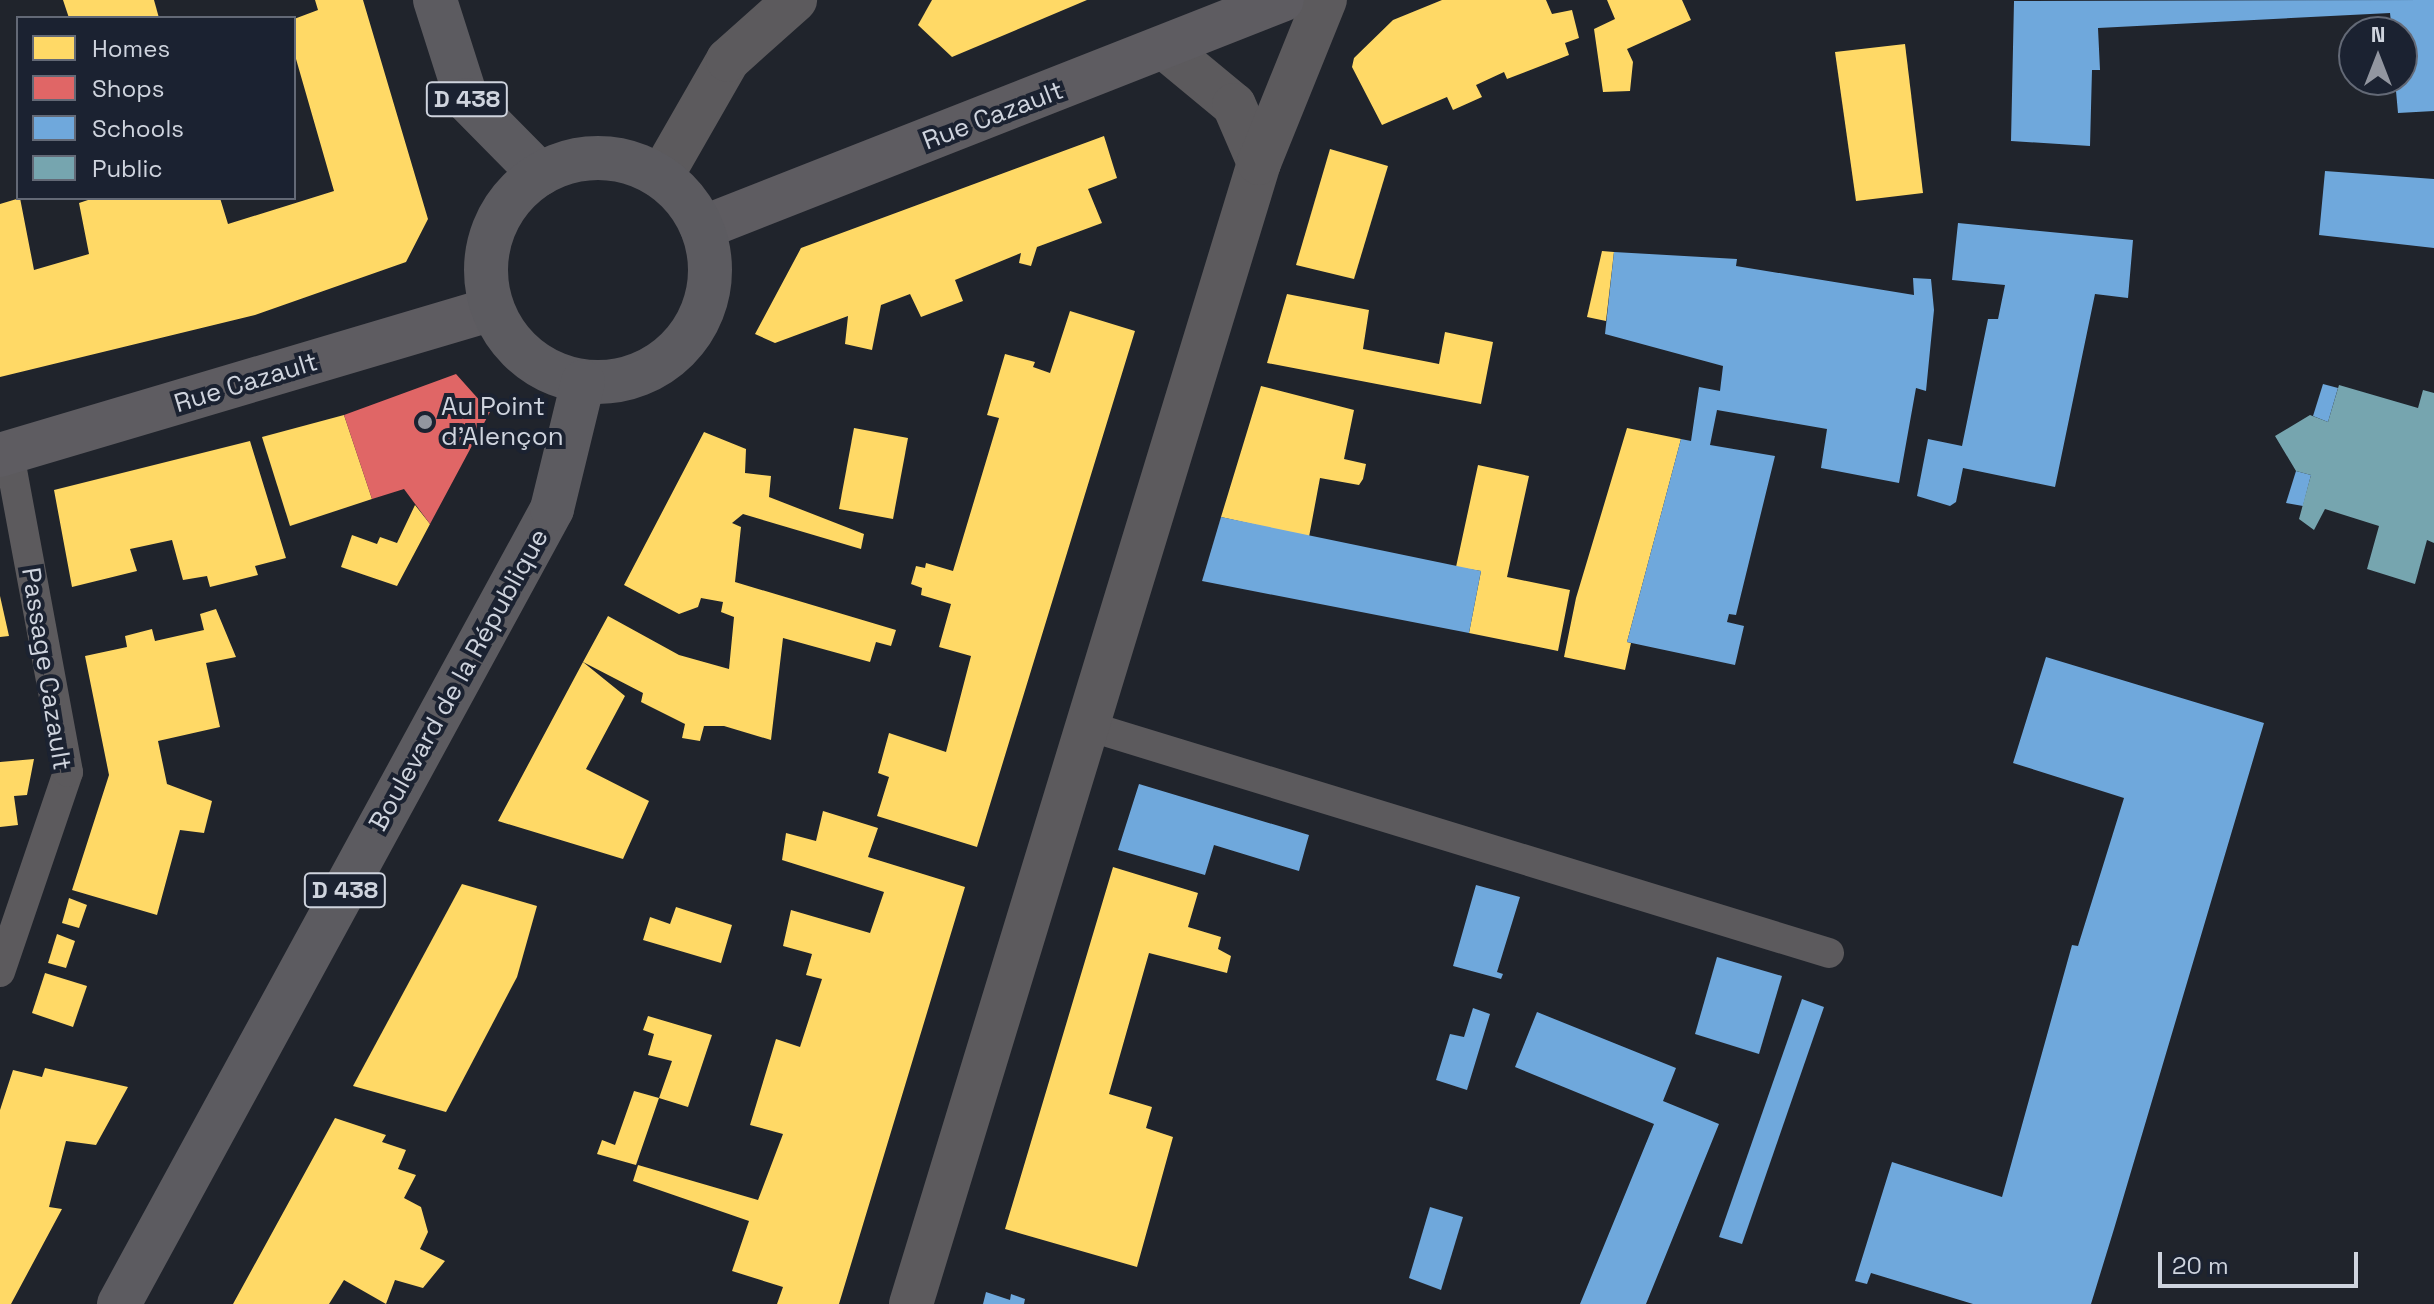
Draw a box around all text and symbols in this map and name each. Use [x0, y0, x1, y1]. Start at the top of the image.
legend [16, 16, 296, 200]
north arrow [2338, 16, 2418, 96]
text: N [2371, 20, 2385, 48]
text: Homes [92, 33, 170, 64]
text: Shops [92, 73, 164, 104]
street label: Rue Cazault [918, 75, 1068, 157]
road number: D 438 [425, 79, 509, 119]
text: Schools [92, 113, 184, 144]
text: Public [92, 153, 163, 184]
street label: Rue Cazault [170, 346, 322, 420]
place label: Au Point d'Alençon [441, 391, 564, 452]
marker: Au Point d'Alençon [416, 413, 434, 431]
street label: Boulevard de la République [363, 524, 555, 836]
street label: Passage Cazault [15, 565, 77, 773]
road number: D 438 [303, 870, 387, 910]
scale bar [2162, 1236, 2362, 1286]
text: 20 m [2172, 1250, 2229, 1281]

